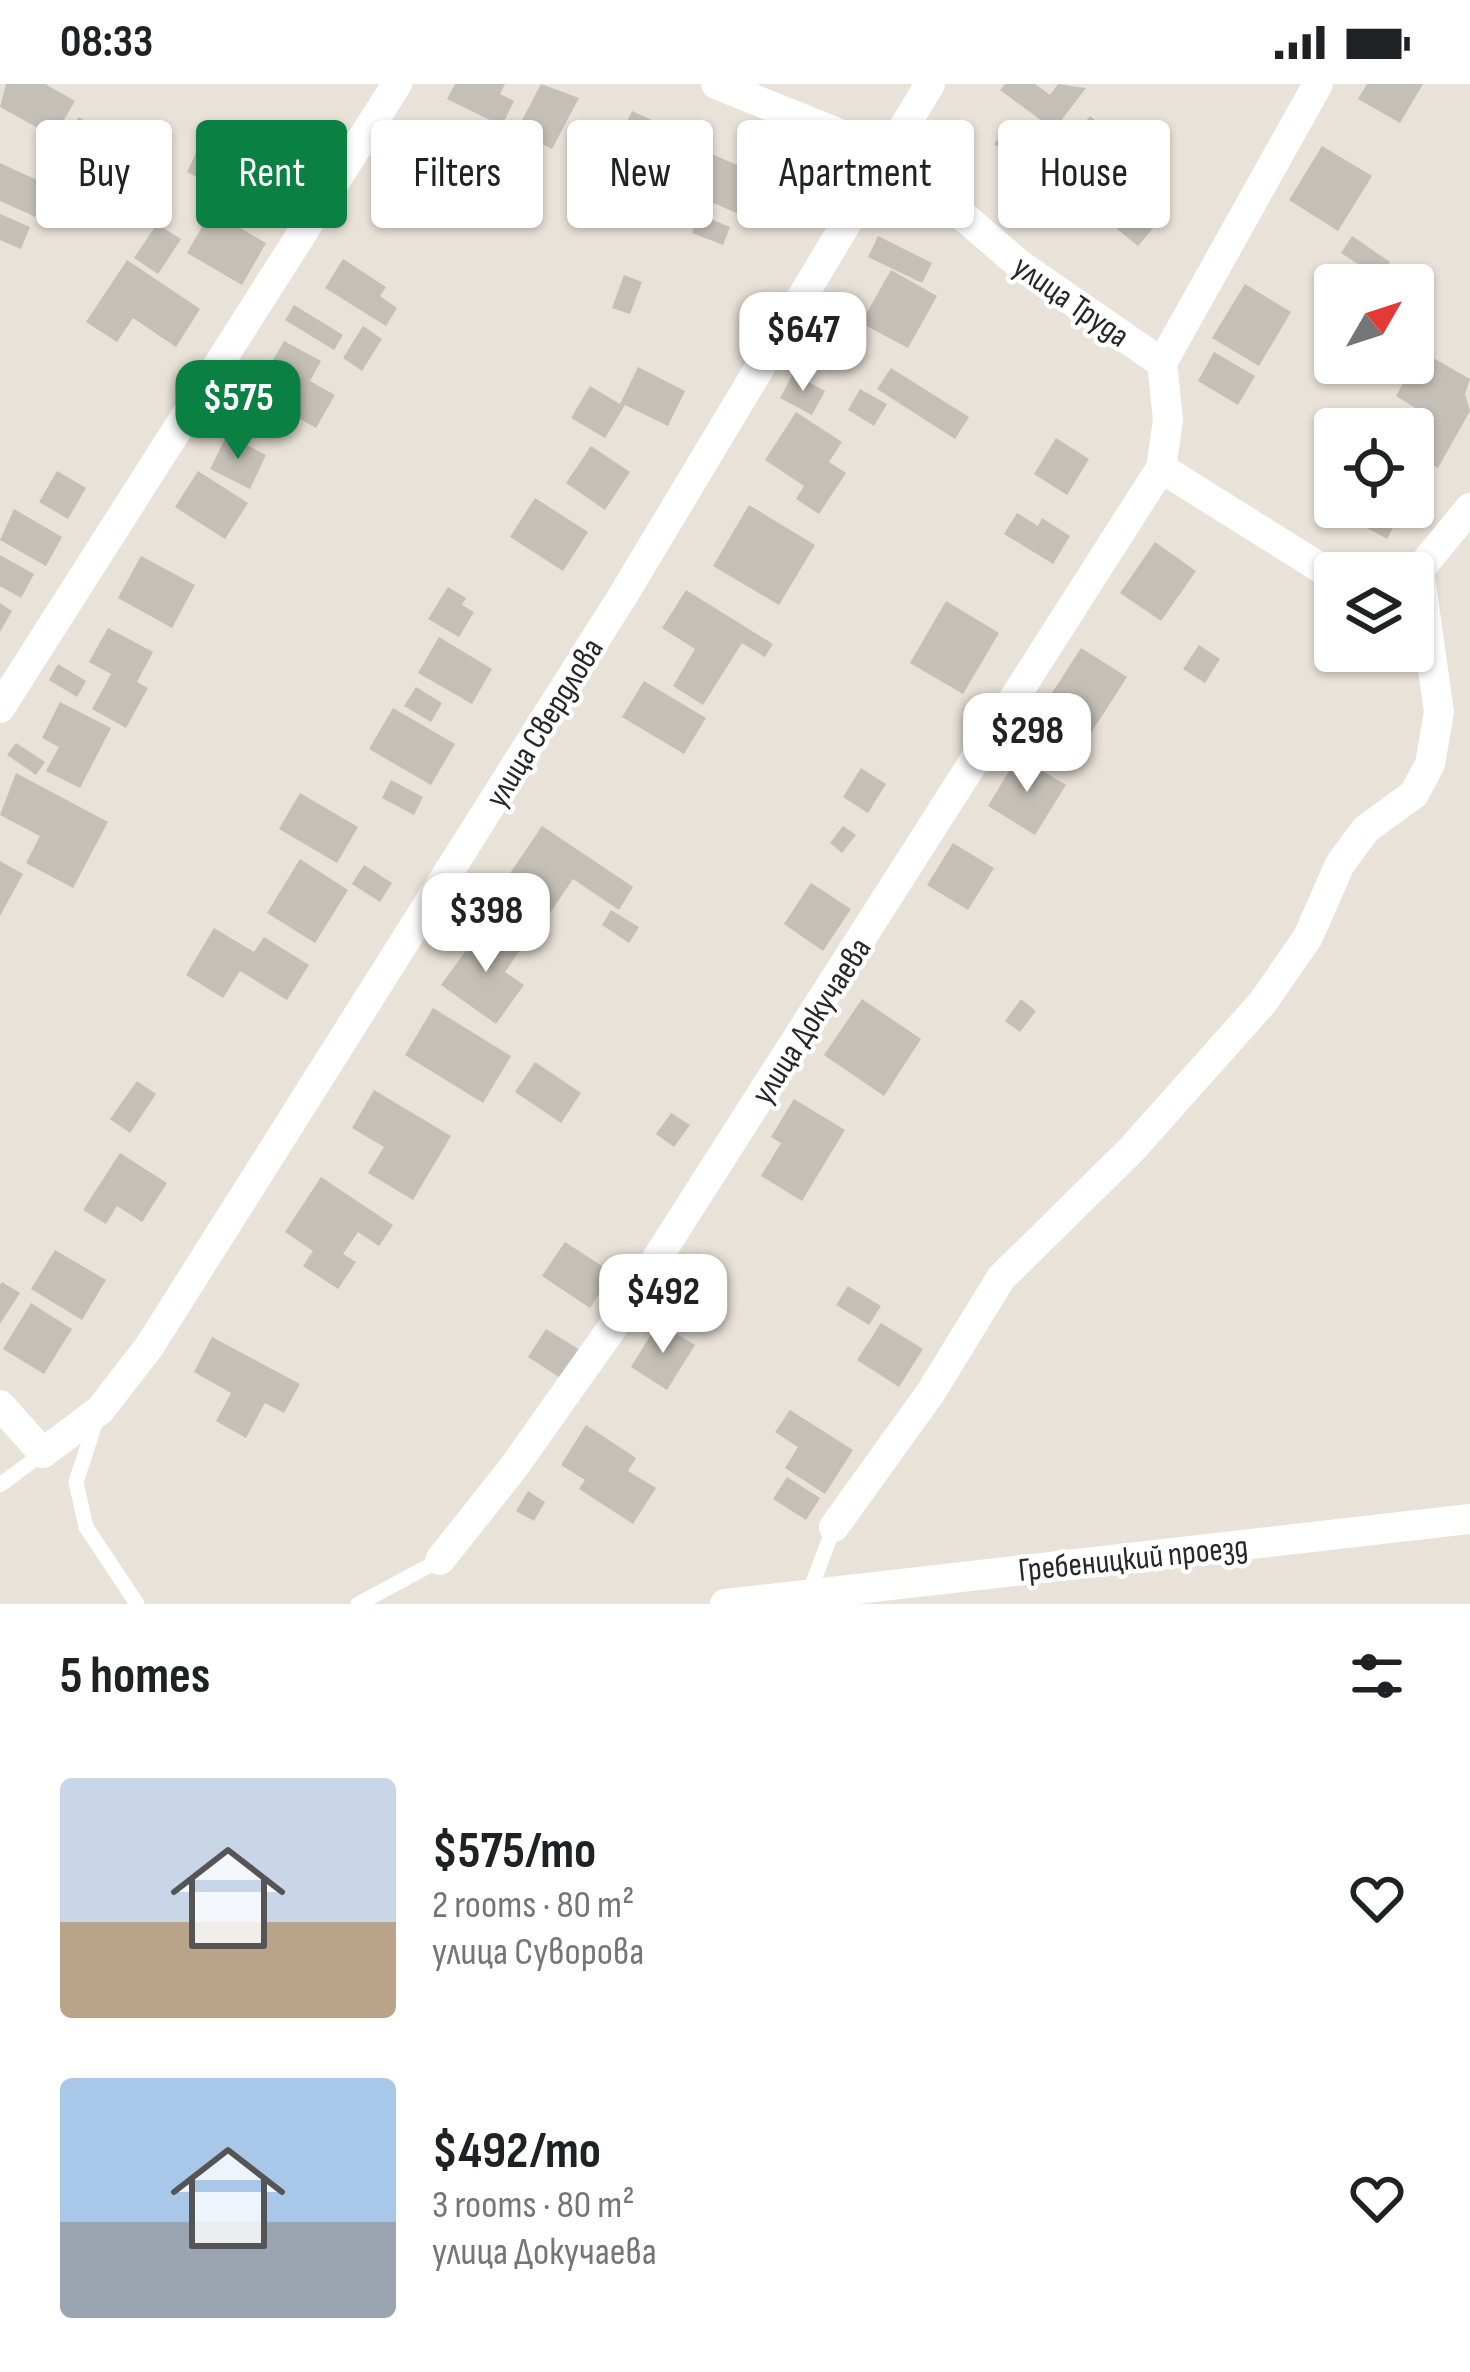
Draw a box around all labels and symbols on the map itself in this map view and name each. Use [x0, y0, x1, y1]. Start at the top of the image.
street label: улица Труда [1005, 247, 1137, 356]
north arrow [1314, 264, 1434, 384]
pin: $647 [732, 292, 874, 394]
pin: $575 [167, 360, 309, 462]
street label: улица Свердлова [477, 631, 612, 815]
pin: $298 [956, 693, 1098, 795]
pin: $398 [415, 873, 557, 975]
street label: улица Докучаева [743, 930, 880, 1112]
pin: $492 [592, 1254, 734, 1356]
street label: Гребеницкий проезд [1016, 1527, 1250, 1591]

